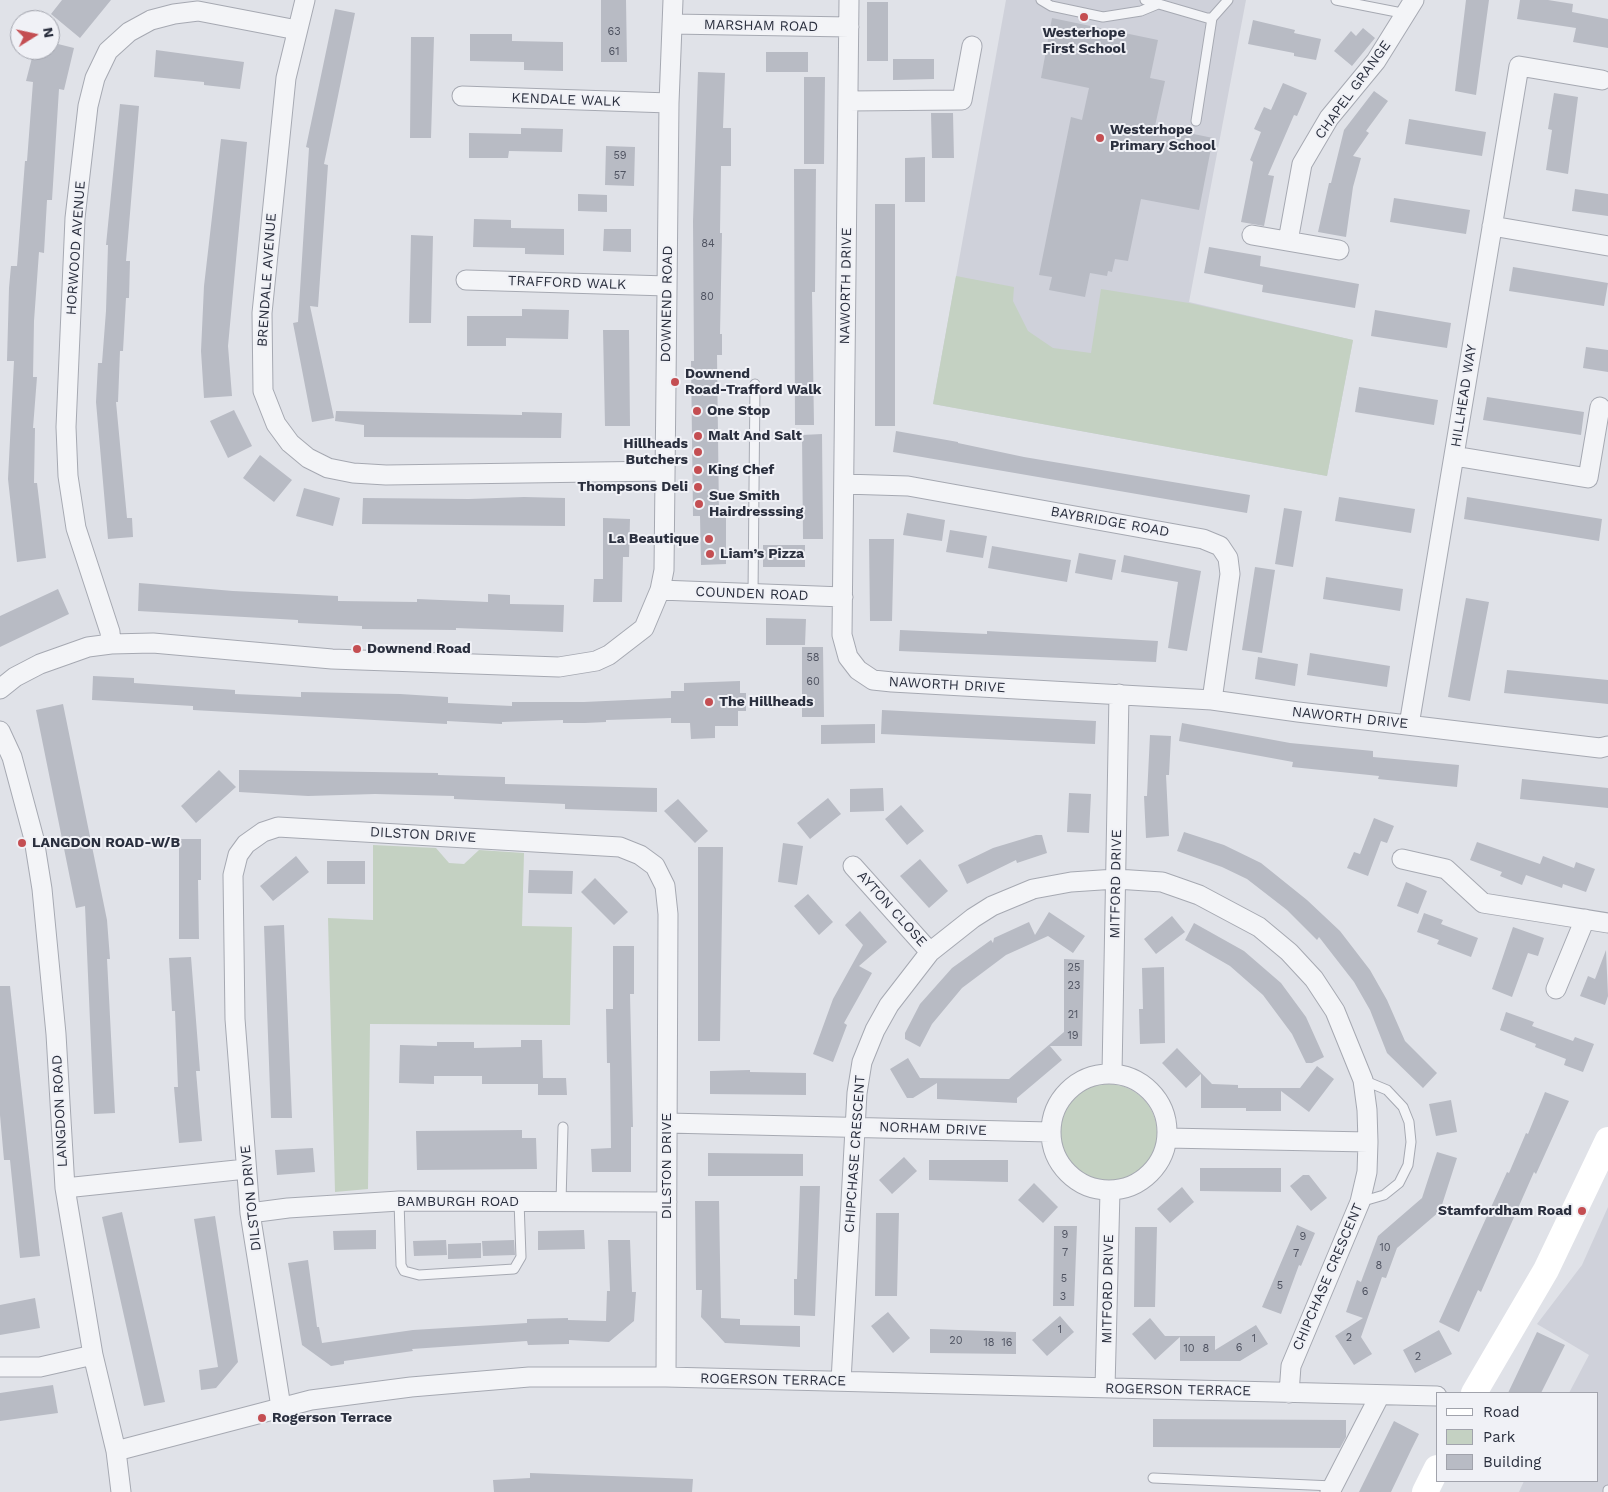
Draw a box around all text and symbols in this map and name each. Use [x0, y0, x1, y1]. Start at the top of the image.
north arrow [10, 10, 60, 60]
marker: Westerhope First School [1078, 11, 1090, 23]
street label: MARSHAM ROAD [704, 17, 818, 35]
house number: 63 [607, 25, 621, 39]
place label: Westerhope First School [1042, 25, 1126, 58]
text: N [40, 26, 58, 39]
street label: CHAPEL GRANGE [1312, 37, 1394, 143]
house number: 61 [609, 45, 619, 59]
street label: KENDALE WALK [511, 90, 621, 110]
place label: Westerhope Primary School [1110, 122, 1216, 154]
marker: Westerhope Primary School [1094, 132, 1106, 144]
house number: 59 [613, 149, 627, 163]
house number: 57 [614, 169, 626, 183]
street label: HORWOOD AVENUE [63, 180, 89, 316]
street label: BRENDALE AVENUE [254, 212, 280, 348]
street label: NAWORTH DRIVE [837, 227, 855, 345]
house number: 84 [701, 237, 715, 251]
street label: DOWNEND ROAD [658, 245, 676, 363]
street label: TRAFFORD WALK [508, 273, 626, 293]
house number: 80 [700, 290, 714, 304]
street label: HILLHEAD WAY [1448, 343, 1480, 449]
place label: Downend Road-Trafford Walk [685, 366, 821, 398]
marker: Downend Road-Trafford Walk [669, 376, 681, 388]
place label: One Stop [707, 403, 770, 419]
marker: One Stop [691, 405, 703, 417]
place label: Malt And Salt [708, 428, 802, 444]
marker: Malt And Salt [692, 430, 704, 442]
place label: Hillheads Butchers [623, 436, 688, 468]
marker: Hillheads Butchers [692, 446, 704, 458]
place label: King Chef [708, 462, 774, 478]
marker: King Chef [692, 464, 704, 476]
place label: Thompsons Deli [577, 479, 688, 495]
marker: Thompsons Deli [692, 481, 704, 493]
place label: Sue Smith Hairdresssing [709, 488, 803, 520]
marker: Sue Smith Hairdresssing [693, 498, 705, 510]
street label: BAYBRIDGE ROAD [1049, 503, 1171, 541]
place label: La Beautique [608, 531, 699, 547]
marker: La Beautique [703, 533, 715, 545]
place label: Liam’s Pizza [720, 546, 804, 562]
marker: Liam’s Pizza [704, 548, 716, 560]
street label: COUNDEN ROAD [695, 584, 809, 604]
place label: Downend Road [367, 641, 471, 657]
marker: Downend Road [351, 643, 363, 655]
house number: 58 [806, 651, 820, 665]
street label: NAWORTH DRIVE [888, 674, 1006, 696]
house number: 60 [806, 675, 820, 689]
place label: The Hillheads [719, 694, 814, 710]
marker: The Hillheads [703, 696, 715, 708]
street label: NAWORTH DRIVE [1291, 704, 1409, 732]
street label: DILSTON DRIVE [369, 824, 477, 846]
street label: MITFORD DRIVE [1107, 829, 1125, 939]
place label: LANGDON ROAD-W/B [32, 835, 180, 851]
marker: LANGDON ROAD-W/B [16, 837, 28, 849]
street label: AYTON CLOSE [854, 868, 930, 950]
house number: 25 [1068, 961, 1080, 975]
house number: 23 [1068, 979, 1080, 993]
house number: 21 [1068, 1008, 1078, 1022]
house number: 19 [1067, 1029, 1079, 1043]
street label: LANGDON ROAD [49, 1054, 71, 1168]
street label: CHIPCHASE CRESCENT [841, 1074, 869, 1234]
street label: DILSTON DRIVE [659, 1113, 675, 1219]
street label: NORHAM DRIVE [879, 1119, 987, 1139]
street label: DILSTON DRIVE [237, 1144, 265, 1252]
street label: BAMBURGH ROAD [397, 1194, 519, 1210]
street label: CHIPCHASE CRESCENT [1289, 1201, 1367, 1353]
place label: Stamfordham Road [1438, 1203, 1572, 1219]
marker: Stamfordham Road [1576, 1205, 1588, 1217]
house number: 9 [1062, 1228, 1068, 1242]
house number: 9 [1300, 1230, 1306, 1244]
street label: MITFORD DRIVE [1099, 1234, 1117, 1344]
house number: 10 [1379, 1241, 1391, 1255]
house number: 7 [1062, 1246, 1068, 1260]
house number: 7 [1293, 1247, 1299, 1261]
house number: 8 [1376, 1259, 1382, 1273]
house number: 5 [1061, 1272, 1067, 1286]
house number: 5 [1277, 1279, 1283, 1293]
house number: 6 [1362, 1285, 1368, 1299]
house number: 3 [1060, 1290, 1066, 1304]
house number: 1 [1058, 1323, 1062, 1337]
house number: 2 [1346, 1331, 1352, 1345]
house number: 1 [1252, 1332, 1256, 1346]
house number: 20 [949, 1334, 963, 1348]
house number: 18 [983, 1336, 995, 1350]
house number: 16 [1002, 1336, 1012, 1350]
house number: 6 [1236, 1341, 1242, 1355]
house number: 10 [1183, 1342, 1195, 1356]
house number: 8 [1203, 1342, 1209, 1356]
house number: 2 [1415, 1350, 1421, 1364]
street label: ROGERSON TERRACE [700, 1370, 846, 1390]
street label: ROGERSON TERRACE [1105, 1380, 1251, 1400]
legend [1436, 1392, 1598, 1482]
text: Road [1483, 1403, 1520, 1421]
place label: Rogerson Terrace [272, 1410, 392, 1426]
marker: Rogerson Terrace [256, 1412, 268, 1424]
text: Park [1483, 1428, 1515, 1446]
text: Building [1483, 1453, 1541, 1471]

